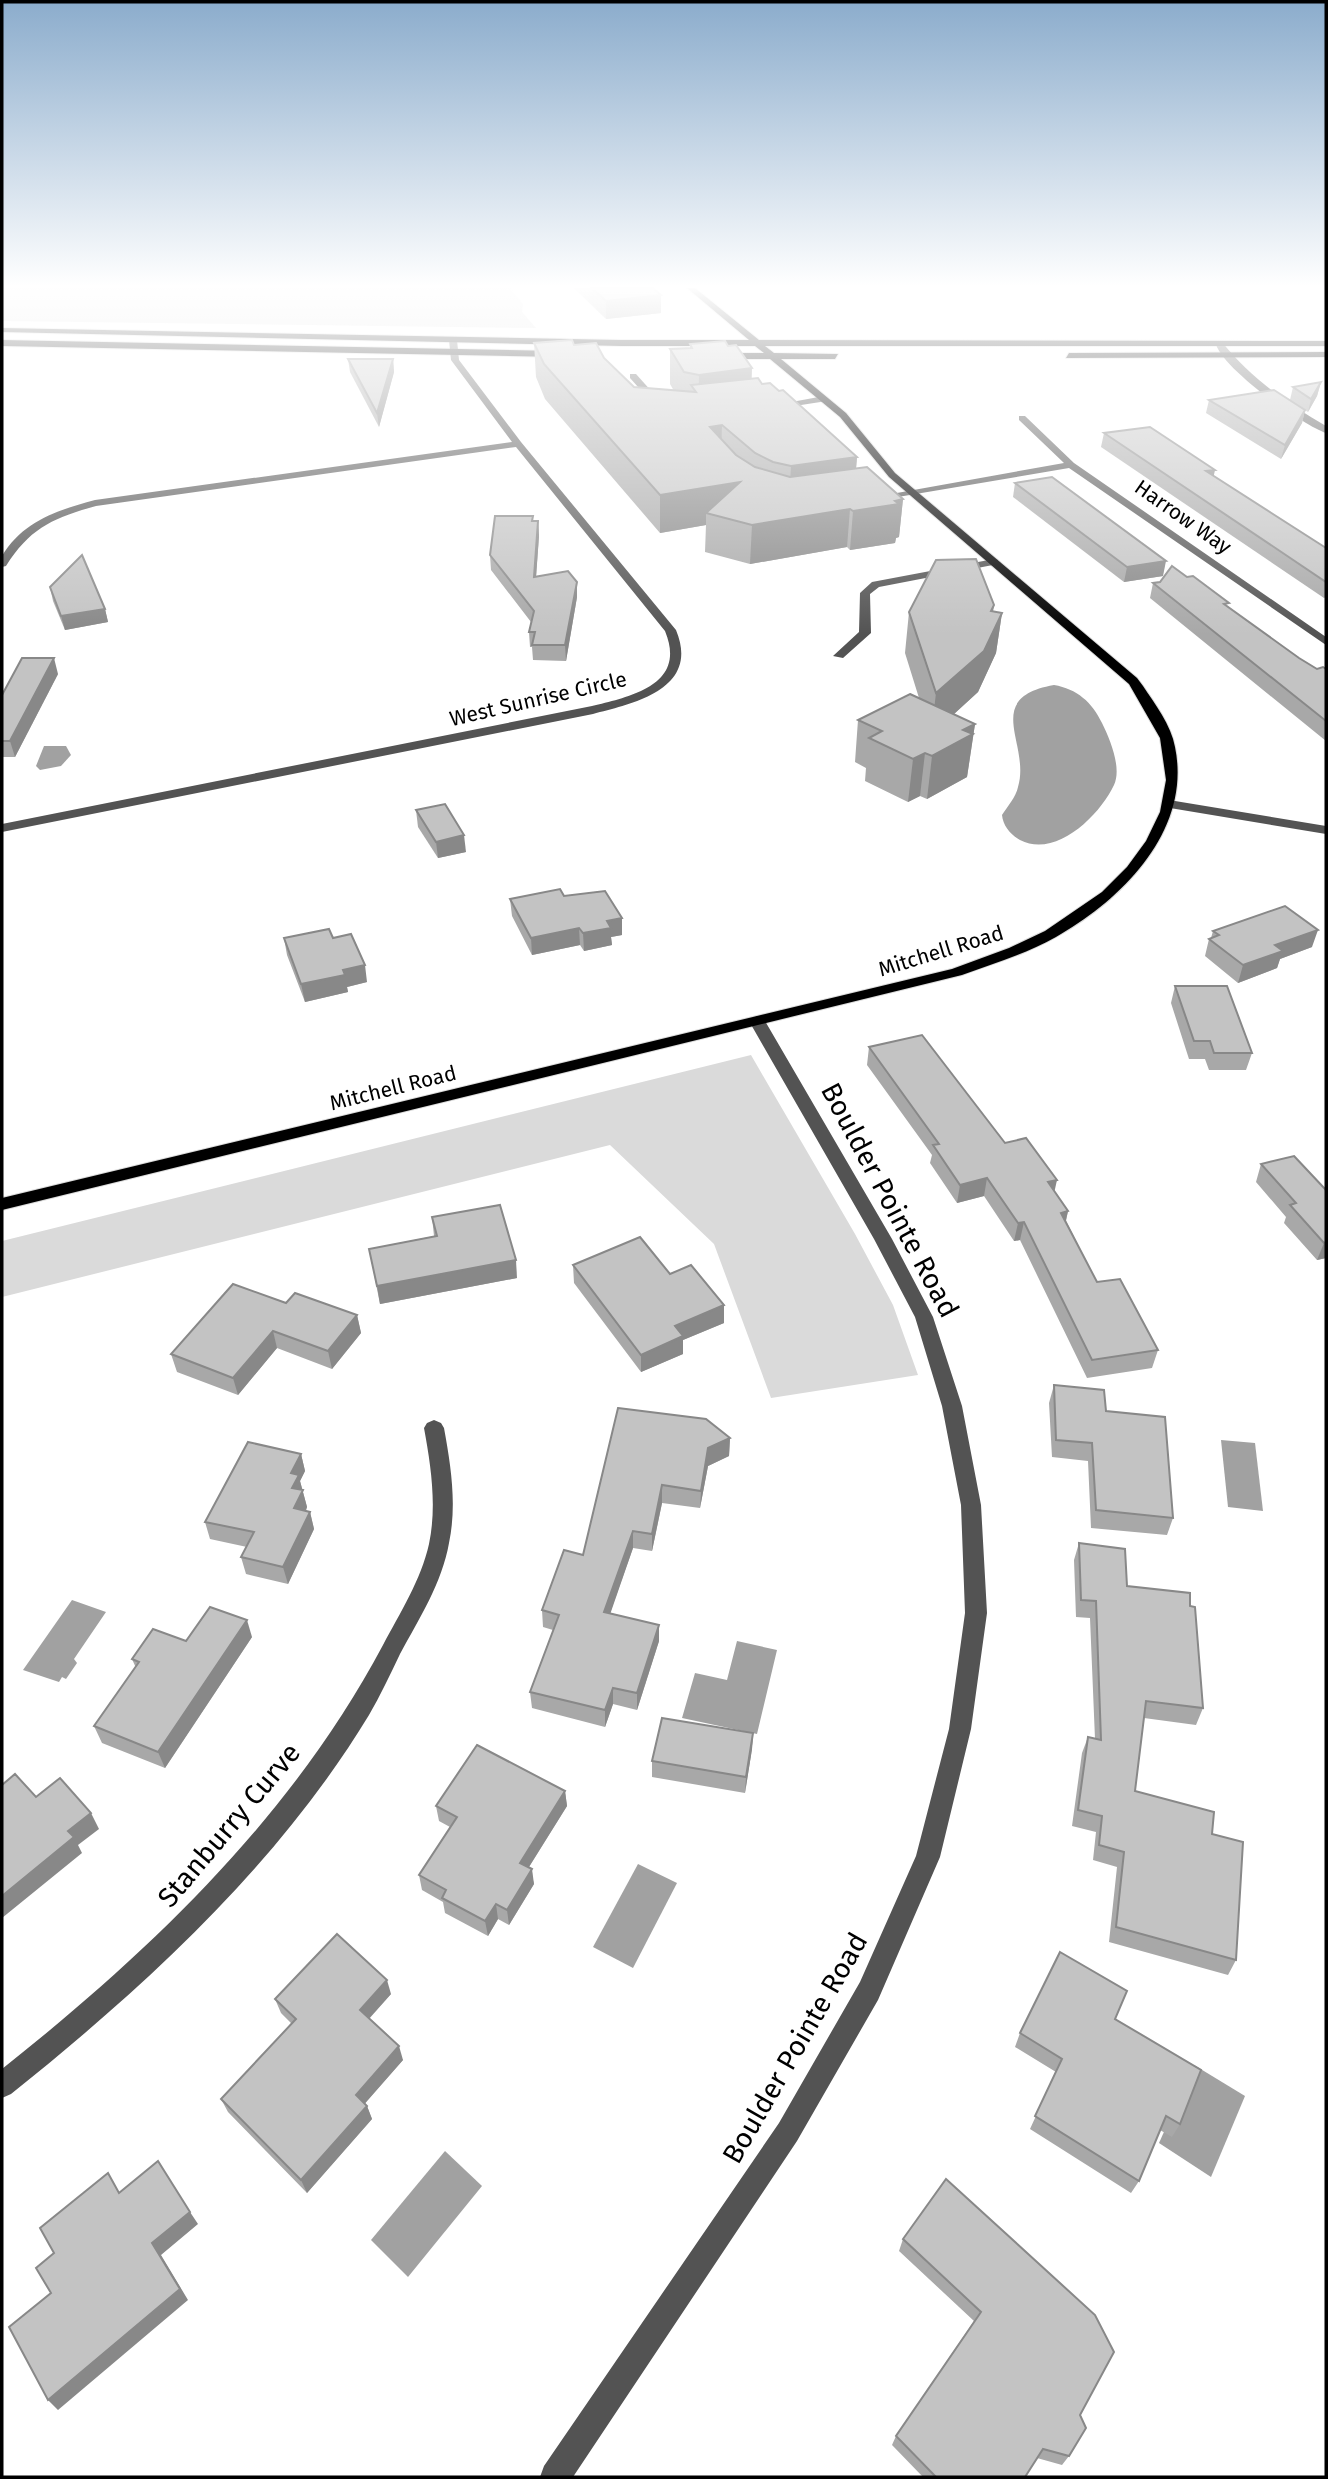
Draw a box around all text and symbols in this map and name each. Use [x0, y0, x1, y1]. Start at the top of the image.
street label: Harrow Way [1130, 474, 1237, 560]
street label: West Sunrise Circle [447, 666, 629, 732]
street label: Mitchell Road [875, 920, 1007, 982]
street label: Mitchell Road [327, 1060, 459, 1116]
street label: Boulder Pointe Road [814, 1077, 966, 1323]
street label: Stanburry Curve [151, 1736, 307, 1914]
street label: Boulder Pointe Road [715, 1927, 875, 2169]

